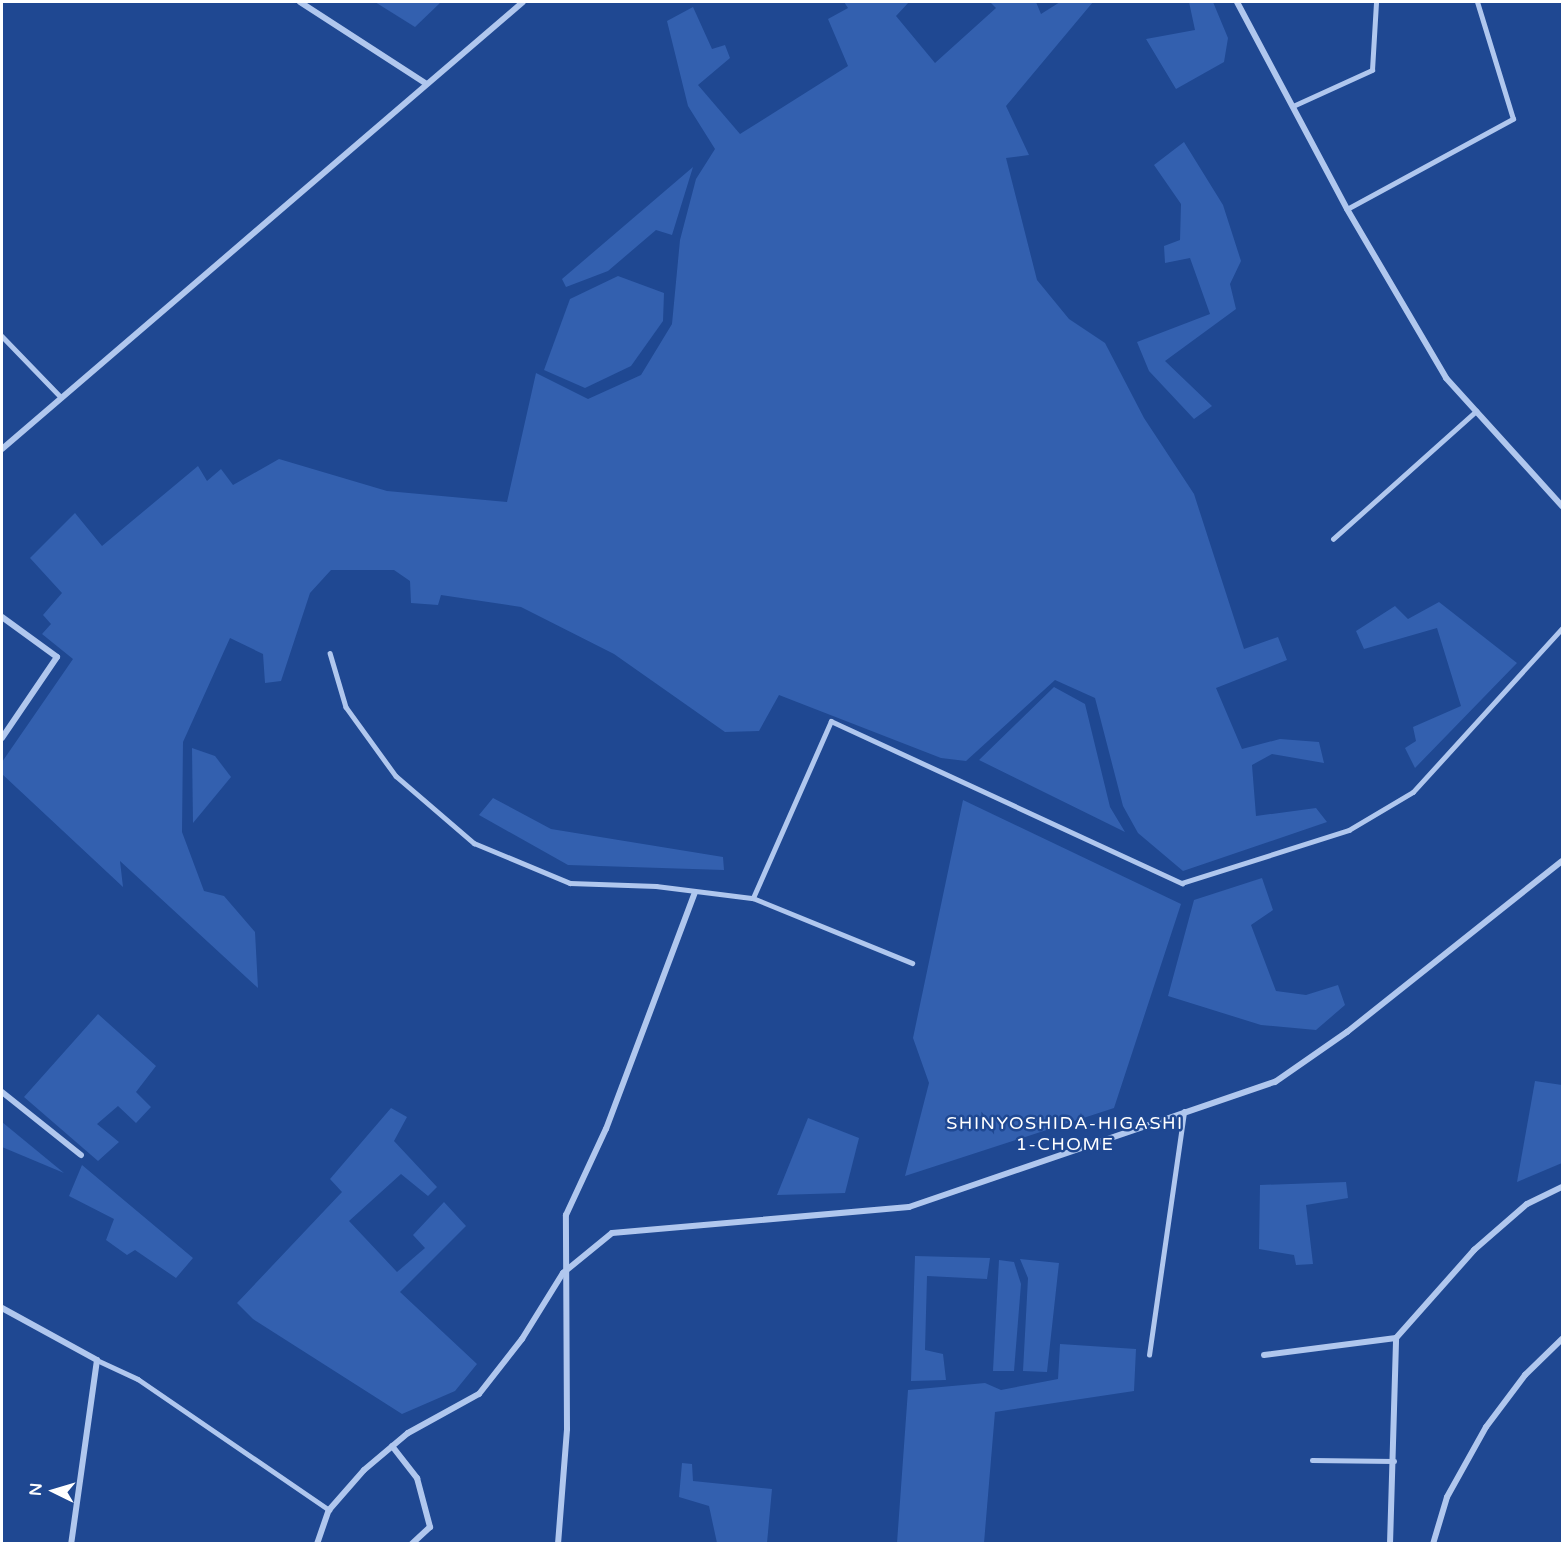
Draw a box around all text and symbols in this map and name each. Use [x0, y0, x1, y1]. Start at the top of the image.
district label: SHINYOSHIDA-HIGASHI 1-CHOME [946, 1113, 1184, 1156]
north arrow [24, 1461, 84, 1521]
text: N [26, 1482, 47, 1497]

